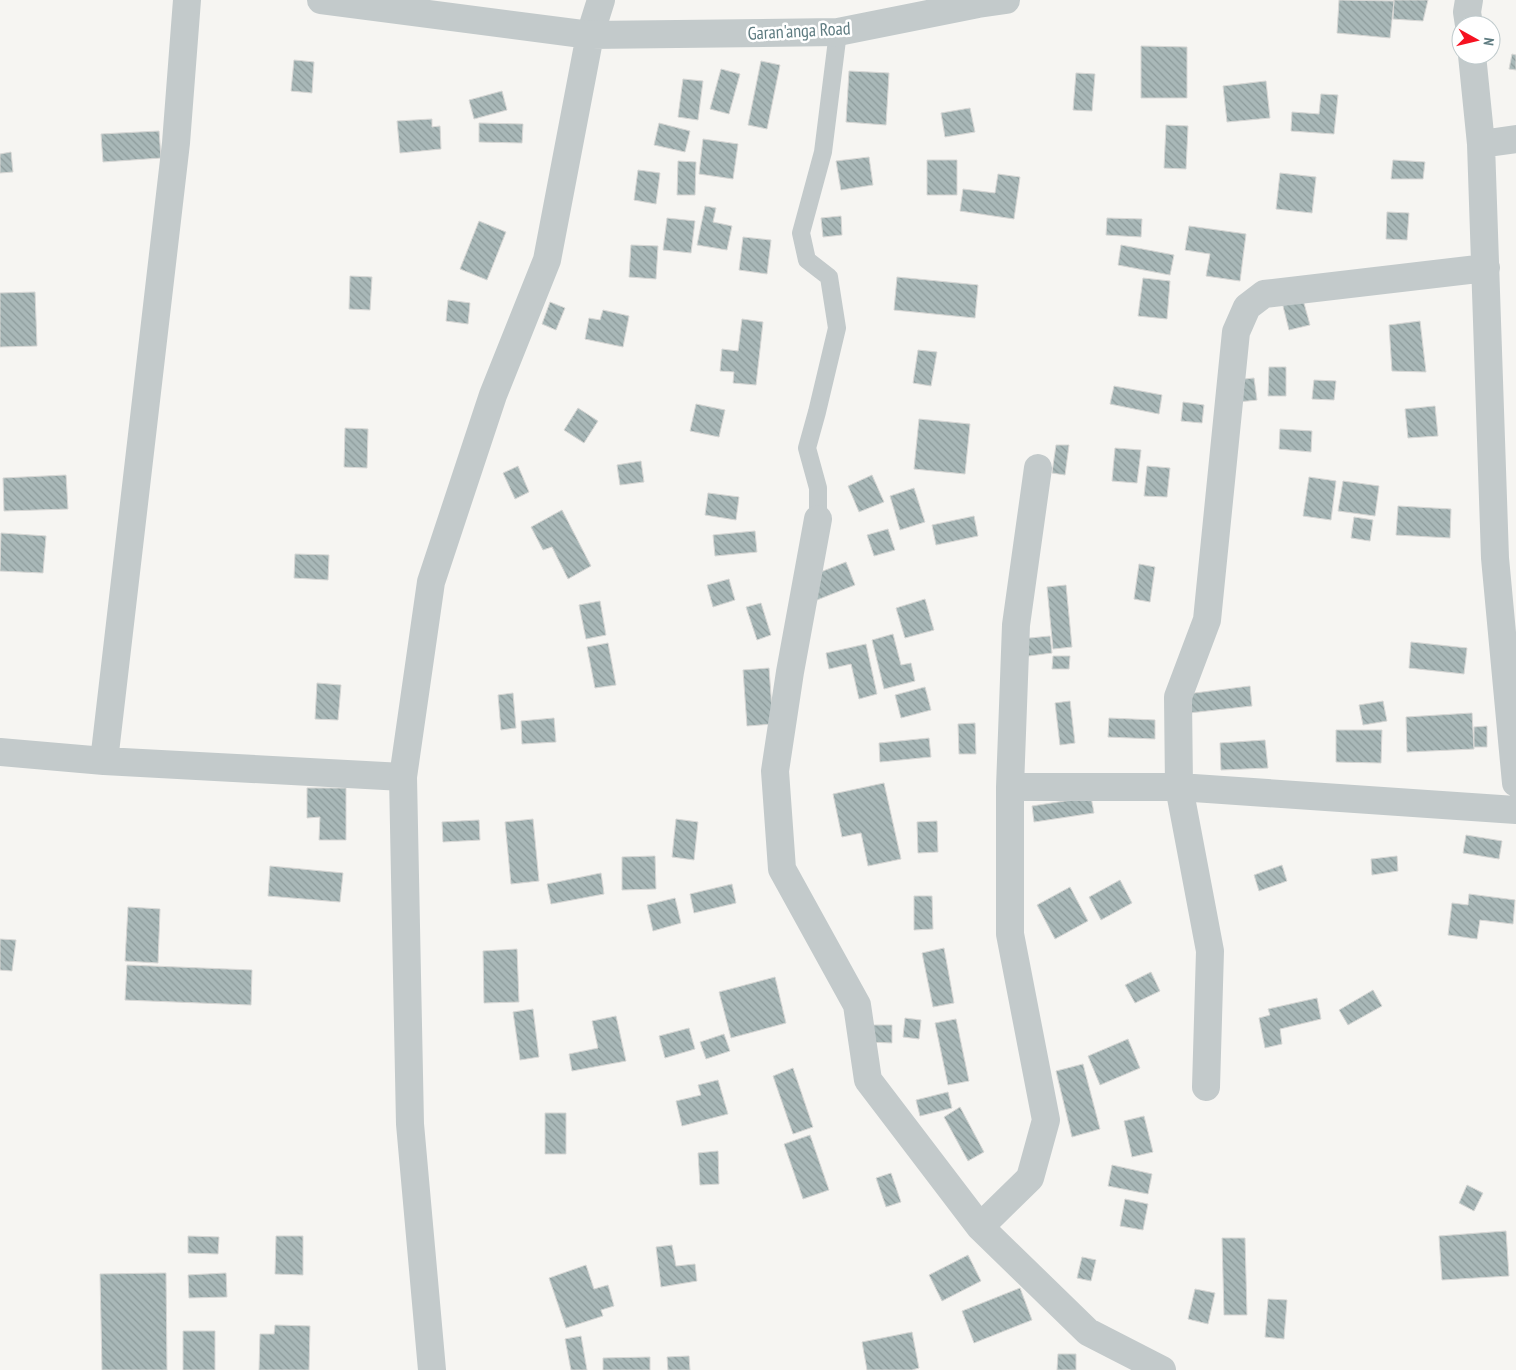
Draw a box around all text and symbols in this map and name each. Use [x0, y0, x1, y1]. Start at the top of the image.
north arrow [1451, 15, 1501, 65]
street label: Garan'anga Road [747, 16, 851, 45]
text: N [1479, 37, 1498, 47]

